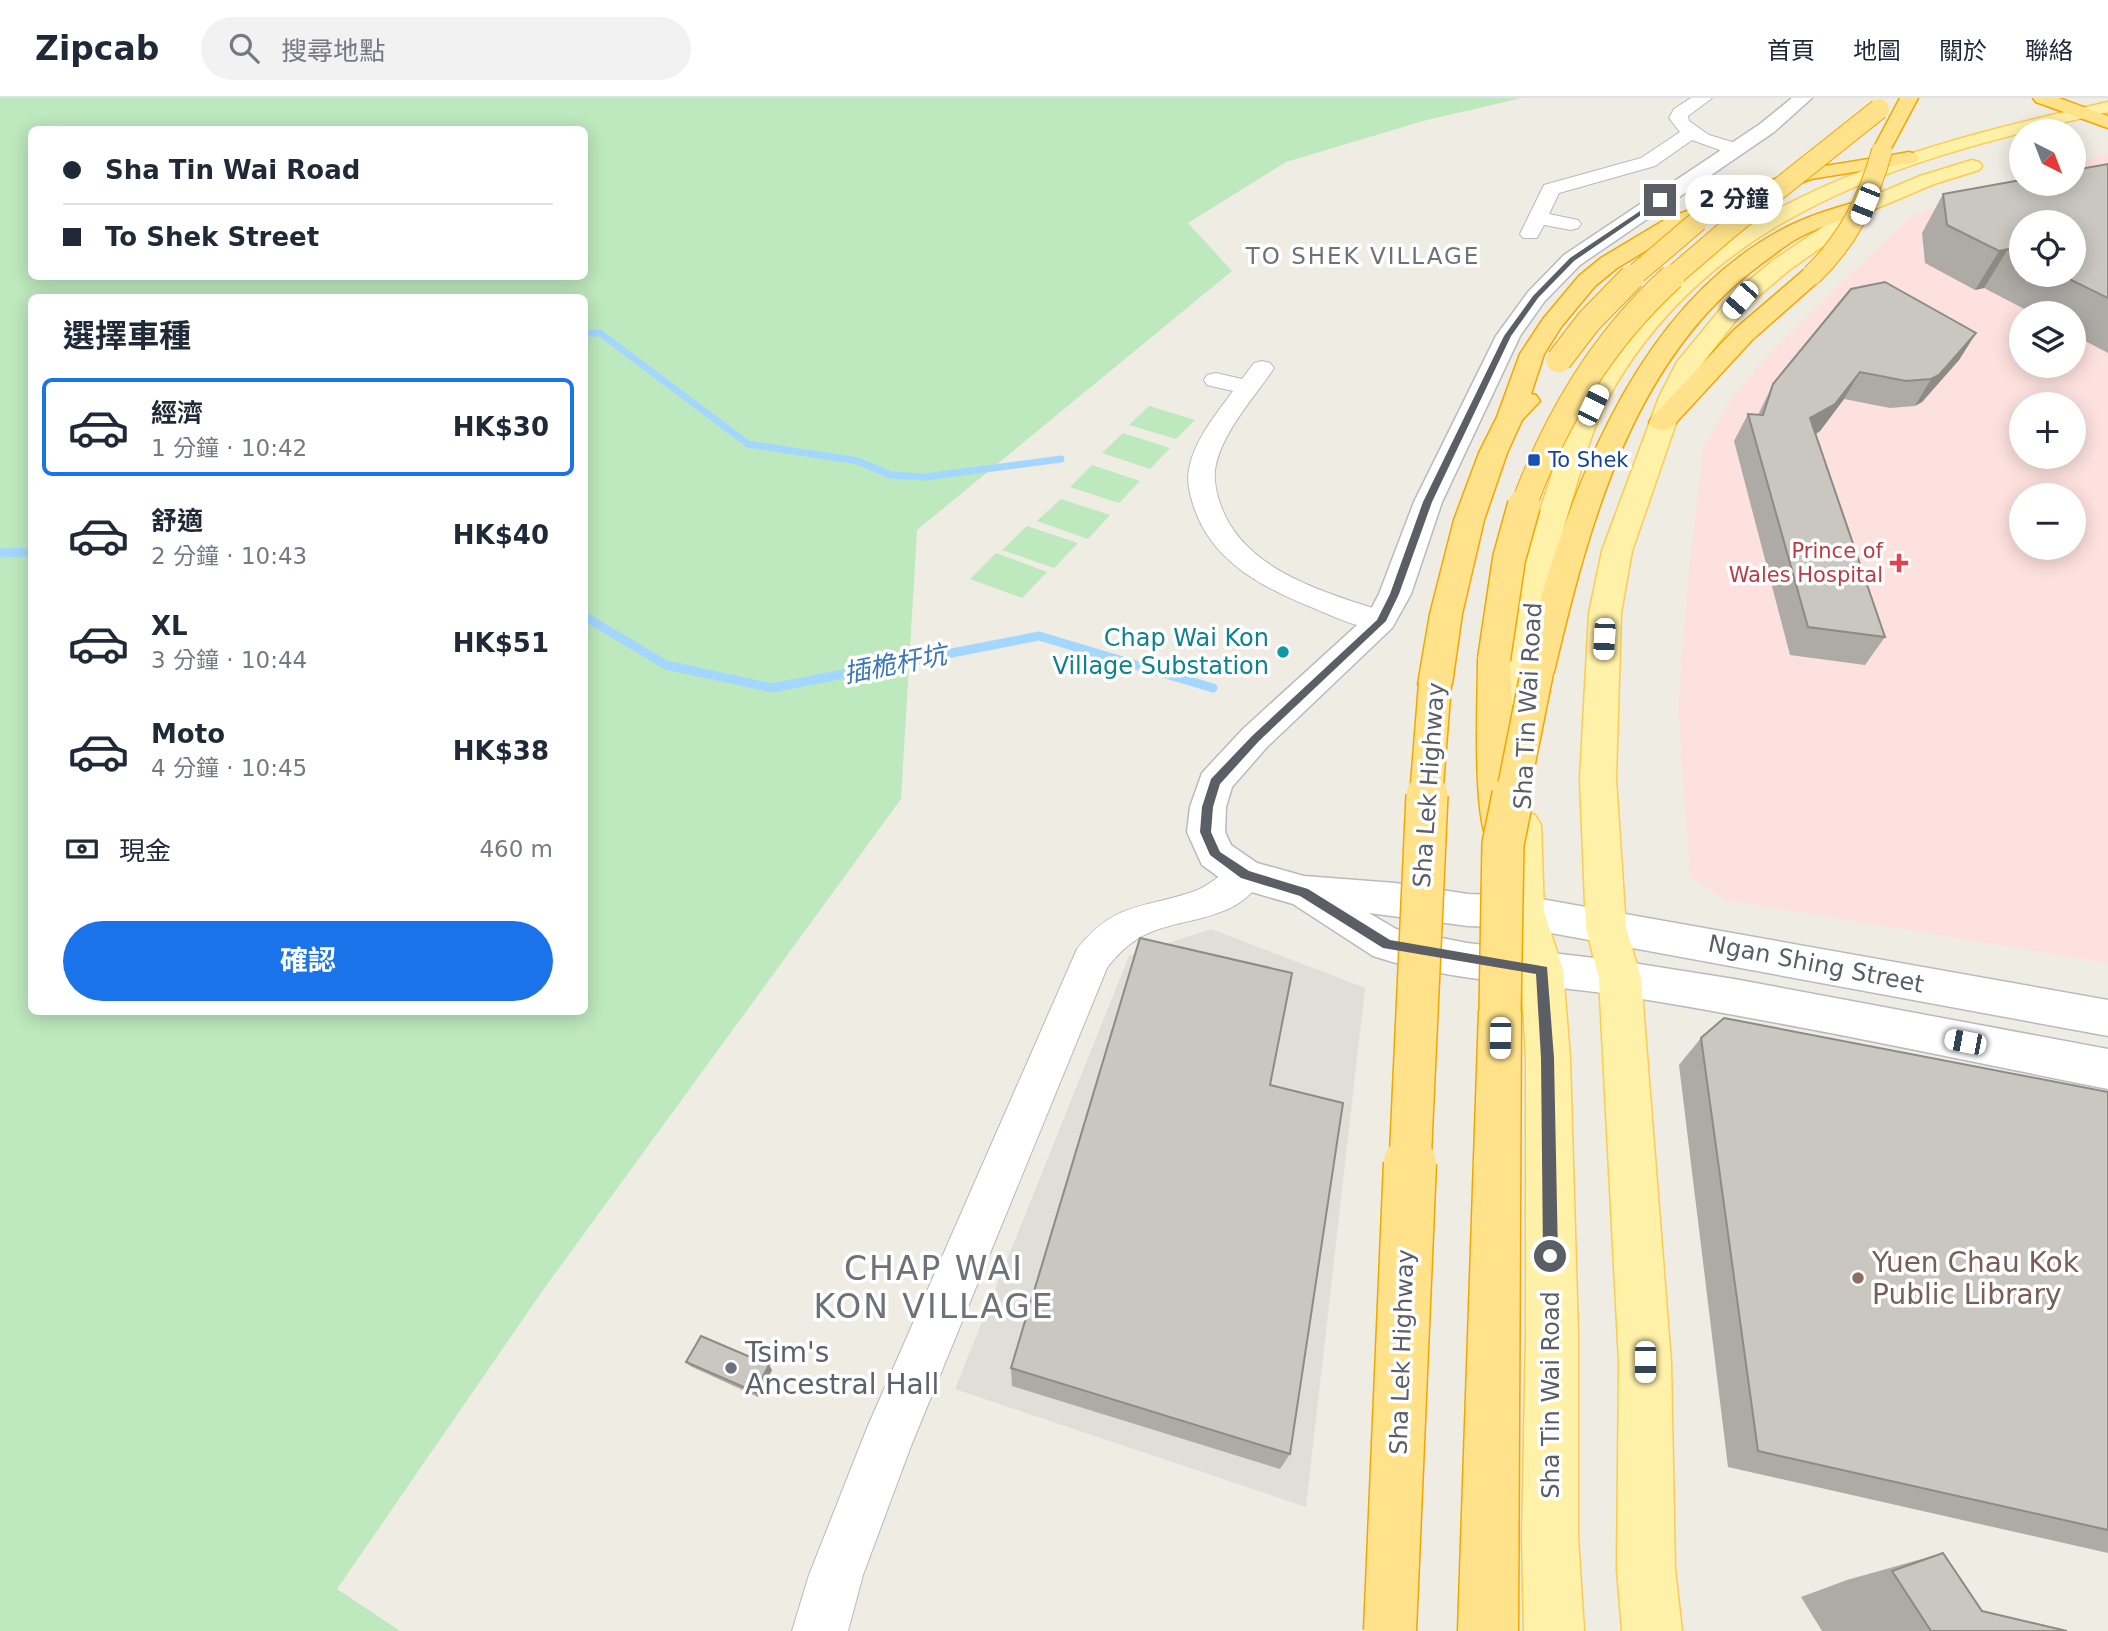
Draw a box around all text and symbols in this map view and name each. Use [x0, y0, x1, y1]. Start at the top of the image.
search box [201, 17, 691, 80]
text: Zipcab [35, 29, 159, 68]
icon: search [225, 29, 263, 67]
text: 搜尋地點 [281, 36, 385, 66]
text: 首頁 [1767, 37, 1815, 65]
text: 地圖 [1853, 37, 1901, 65]
text: 關於 [1939, 37, 1987, 65]
text: 聯絡 [2025, 37, 2073, 65]
north arrow [2009, 119, 2086, 196]
map controls [2009, 119, 2086, 560]
text: Sha Tin Wai Road [105, 155, 360, 185]
callout: 2 分鐘 [1684, 176, 1782, 224]
car [1848, 181, 1883, 227]
route end [1644, 184, 1676, 216]
text: 2 分鐘 [1699, 186, 1769, 212]
button: locate [2009, 210, 2086, 287]
text: To Shek Street [105, 222, 319, 252]
district label: TO SHEK VILLAGE [1245, 243, 1480, 269]
car [1719, 277, 1762, 323]
button: layers [2009, 301, 2086, 378]
text: 選擇車種 [63, 317, 191, 355]
car [1575, 382, 1612, 428]
button: + [2009, 392, 2086, 469]
icon: car [67, 396, 130, 459]
text: 經濟 [151, 398, 203, 428]
text: HK$30 [453, 412, 549, 442]
text: 1 分鐘 · 10:42 [151, 435, 307, 461]
place label: To Shek [1547, 448, 1629, 472]
marker: To Shek [1526, 452, 1542, 468]
button: − [2009, 483, 2086, 560]
icon: car [67, 504, 130, 567]
text: 舒適 [151, 506, 203, 536]
text: HK$40 [453, 520, 549, 550]
place label: Prince of Wales Hospital [1729, 539, 1884, 587]
text: 2 分鐘 · 10:43 [151, 543, 307, 569]
marker: Prince of Wales Hospital [1889, 553, 1909, 573]
street label: Sha Tin Wai Road [1509, 602, 1547, 810]
text: XL [151, 611, 188, 641]
icon: car [67, 612, 130, 675]
car [1593, 617, 1616, 661]
place label: Chap Wai Kon Village Substation [1052, 624, 1269, 680]
text: HK$51 [453, 628, 549, 658]
water label: 插桅杆坑 [841, 639, 953, 689]
marker: Chap Wai Kon Village Substation [1275, 644, 1291, 660]
text: 3 分鐘 · 10:44 [151, 647, 307, 673]
street label: Sha Lek Highway [1408, 681, 1450, 889]
text: Moto [151, 719, 225, 749]
icon: car [67, 720, 130, 783]
text: HK$38 [453, 736, 549, 766]
text: 4 分鐘 · 10:45 [151, 755, 307, 781]
icon: cash [63, 830, 101, 868]
text: 現金 [119, 836, 171, 866]
text: 460 m [479, 836, 553, 862]
button: 確認 [63, 921, 553, 1001]
street label: Ngan Shing Street [1706, 929, 1926, 999]
car [1490, 1017, 1511, 1059]
car [1943, 1028, 1988, 1056]
route start [1534, 1240, 1566, 1272]
place label: Yuen Chau Kok Public Library [1871, 1246, 2080, 1311]
district label: CHAP WAI KON VILLAGE [813, 1249, 1055, 1326]
street label: Sha Lek Highway [1384, 1249, 1420, 1455]
marker: Yuen Chau Kok Public Library [1850, 1270, 1866, 1286]
street label: Sha Tin Wai Road [1537, 1291, 1565, 1499]
place label: Tsim's Ancestral Hall [744, 1336, 939, 1401]
car [1635, 1341, 1656, 1383]
marker: Tsim's Ancestral Hall [723, 1360, 739, 1376]

